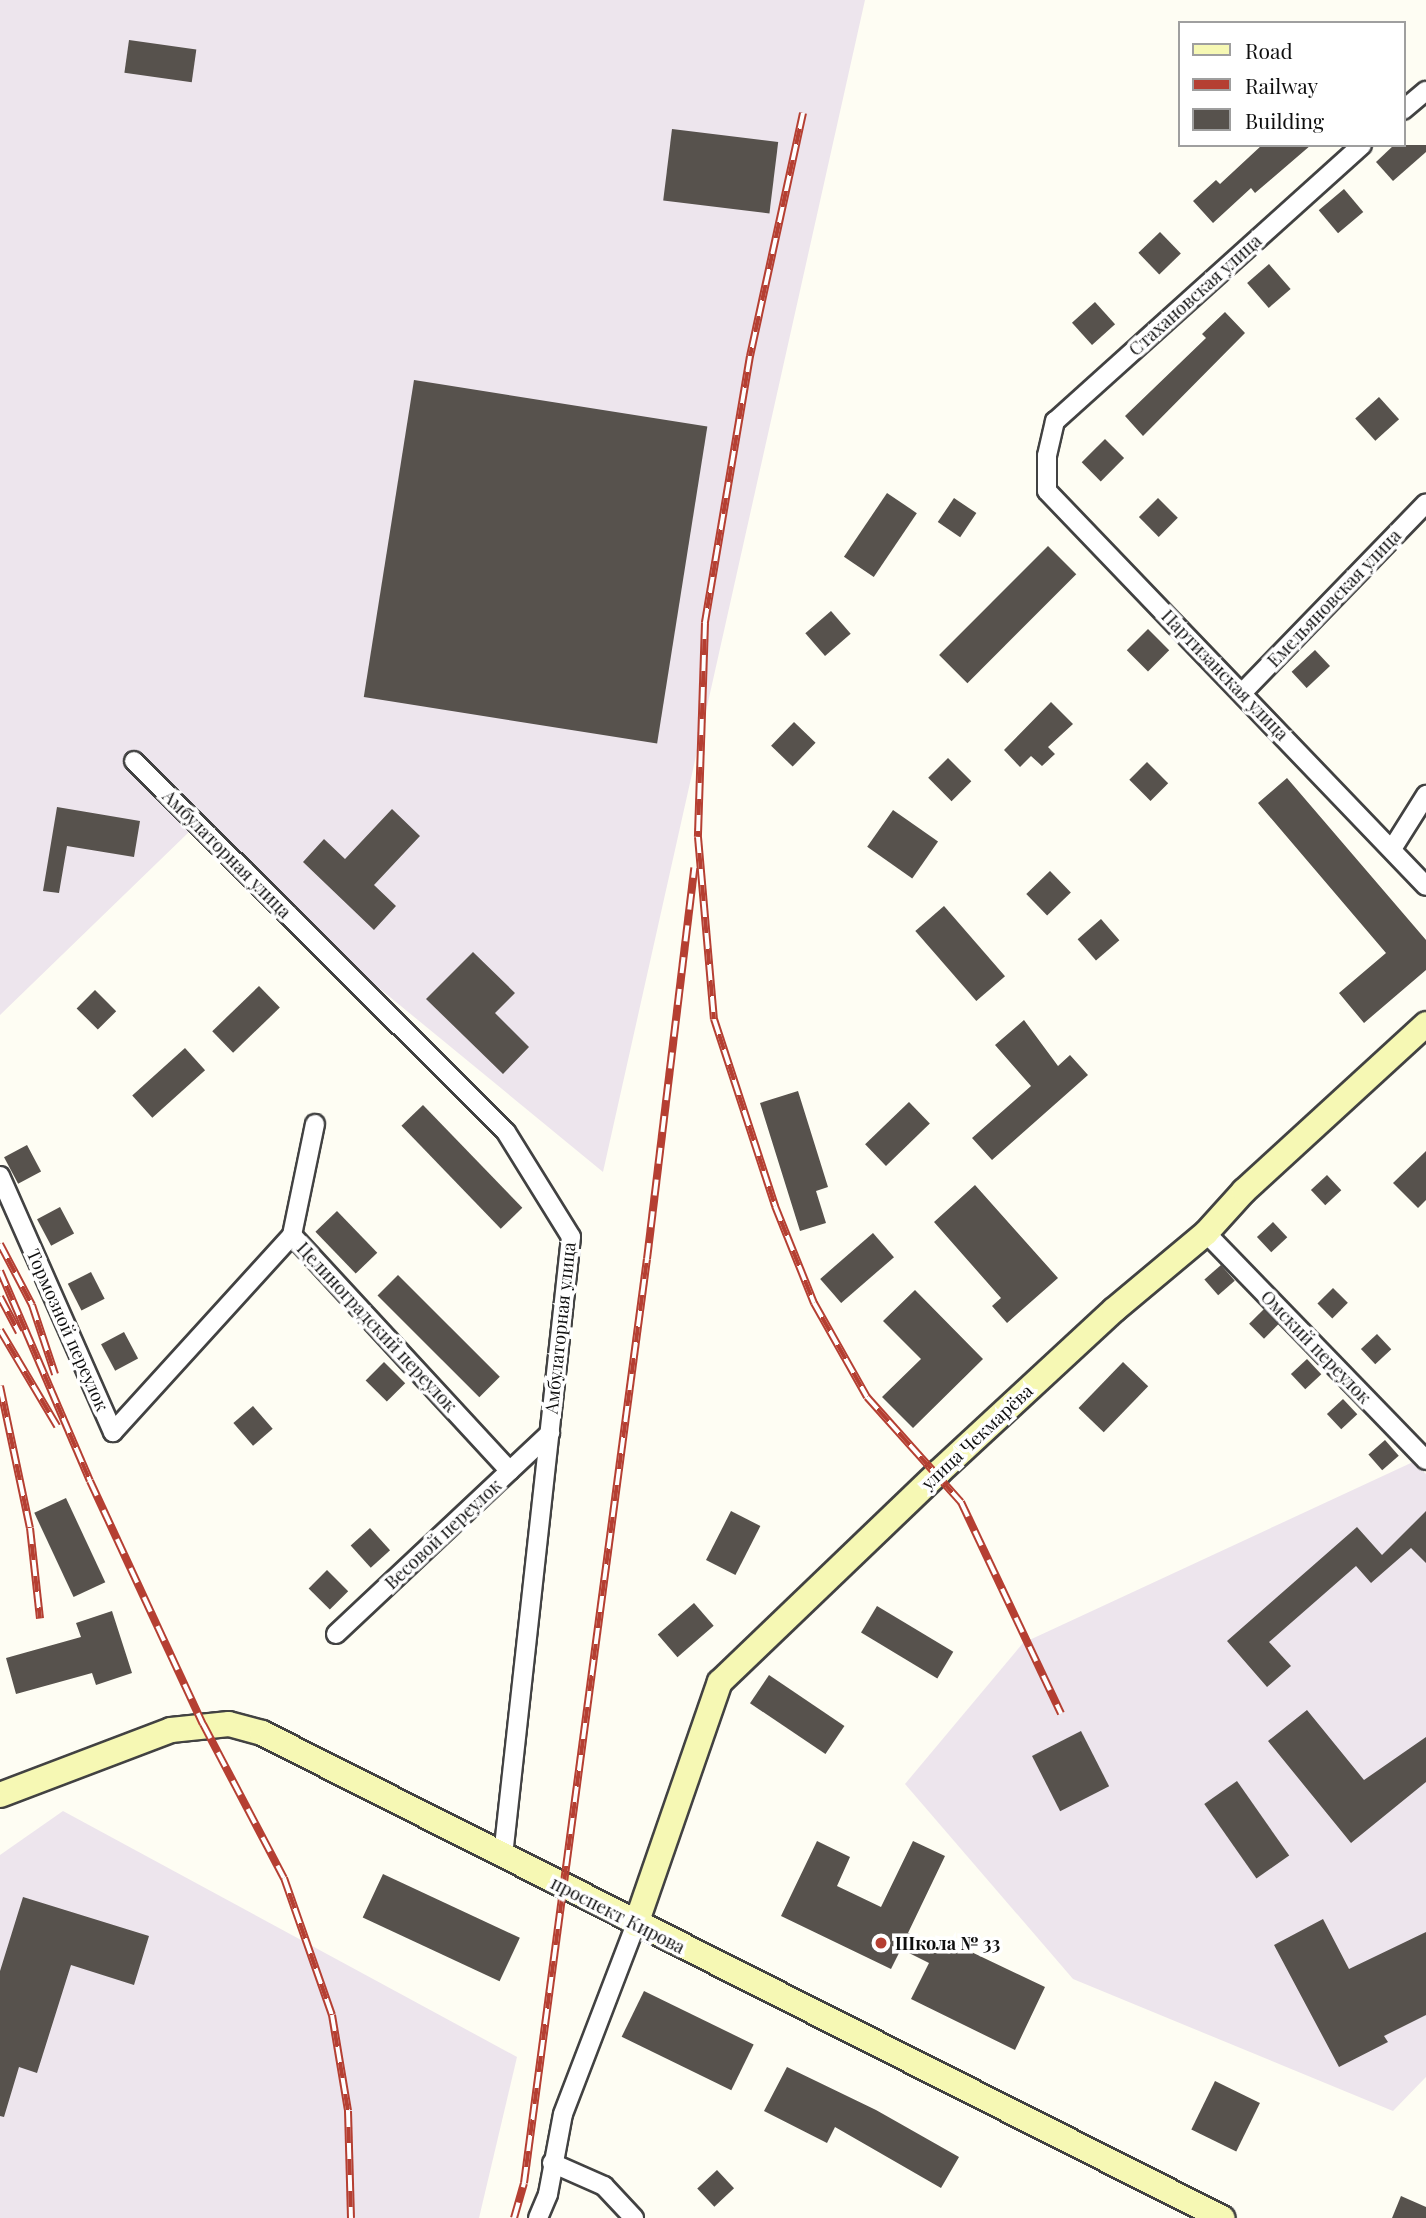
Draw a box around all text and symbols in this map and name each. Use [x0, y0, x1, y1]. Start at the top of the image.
legend [1178, 21, 1405, 147]
text: Road [1245, 36, 1293, 64]
text: Railway [1245, 71, 1318, 99]
text: Building [1245, 106, 1324, 134]
street label: Стахановская улица [1124, 230, 1266, 360]
street label: Емельяновская улица [1263, 525, 1405, 671]
street label: Партизанская улица [1157, 605, 1293, 745]
street label: Амбулаторная улица [158, 785, 296, 923]
street label: Целиноградский переулок [292, 1237, 462, 1417]
street label: Амбулаторная улица [540, 1241, 580, 1415]
street label: Тормозной переулок [23, 1246, 113, 1414]
street label: Омский переулок [1256, 1286, 1376, 1408]
street label: улица Чекмарёва [917, 1380, 1037, 1494]
street label: Весовой переулок [380, 1474, 506, 1594]
street label: проспект Кирова [547, 1872, 689, 1958]
place label: Школа № 33 [895, 1932, 1000, 1954]
marker: Школа № 33 [873, 1935, 889, 1951]

